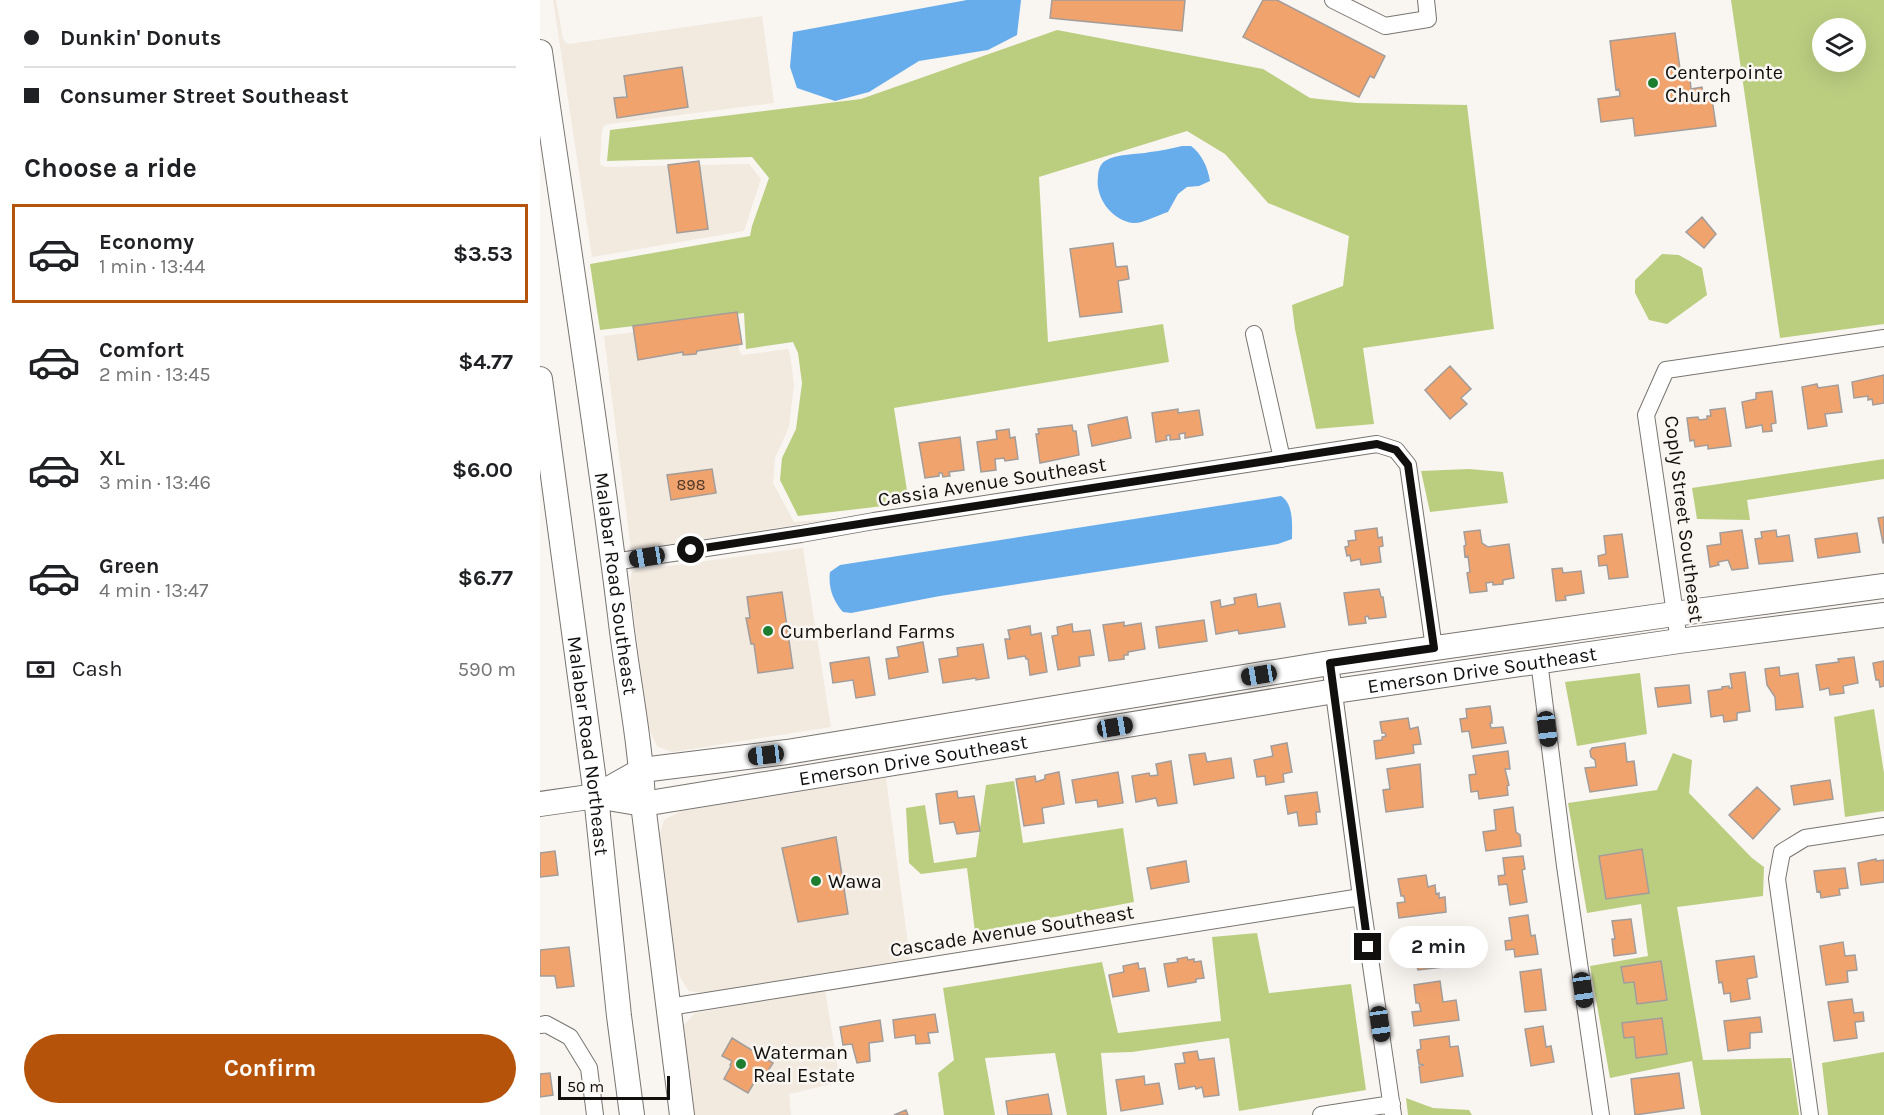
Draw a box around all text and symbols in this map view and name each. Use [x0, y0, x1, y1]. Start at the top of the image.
map controls [1812, 18, 1866, 72]
button: layers [1812, 18, 1866, 72]
text: Dunkin' Donuts [60, 25, 221, 51]
place label: Centerpointe Church [1665, 61, 1783, 107]
marker: Centerpointe Church [1646, 76, 1660, 90]
text: Consumer Street Southeast [60, 83, 349, 109]
text: Choose a ride [24, 152, 197, 184]
icon: car [27, 227, 81, 281]
text: Economy [99, 229, 194, 255]
text: $3.53 [453, 241, 513, 267]
text: 1 min · 13:44 [99, 255, 206, 278]
icon: car [27, 335, 81, 389]
text: Comfort [99, 337, 184, 363]
text: $4.77 [458, 349, 513, 375]
text: 2 min · 13:45 [99, 363, 211, 386]
street label: Coply Street Southeast [1660, 414, 1708, 624]
icon: car [27, 443, 81, 497]
text: XL [99, 445, 125, 471]
street label: Cassia Avenue Southeast [876, 453, 1108, 511]
text: $6.00 [452, 457, 513, 483]
text: 3 min · 13:46 [99, 471, 211, 494]
street label: Malabar Road Southeast [590, 471, 643, 697]
house number: 898 [677, 475, 705, 494]
route start [677, 536, 704, 563]
car [628, 545, 666, 569]
icon: car [27, 551, 81, 605]
text: Green [99, 553, 160, 579]
text: $6.77 [458, 565, 513, 591]
text: 4 min · 13:47 [99, 579, 208, 602]
place label: Cumberland Farms [780, 620, 955, 643]
marker: Cumberland Farms [761, 624, 775, 638]
street label: Malabar Road Northeast [563, 635, 614, 857]
street label: Emerson Drive Southeast [1366, 642, 1599, 698]
icon: cash [24, 653, 57, 686]
text: Cash [72, 656, 122, 682]
text: 590 m [458, 658, 516, 681]
car [1240, 663, 1278, 687]
car [1536, 710, 1558, 748]
car [1096, 715, 1134, 739]
street label: Emerson Drive Southeast [797, 730, 1030, 790]
car [747, 744, 785, 766]
place label: Wawa [828, 870, 882, 893]
marker: Wawa [809, 874, 823, 888]
street label: Cascade Avenue Southeast [888, 900, 1136, 962]
callout: 2 min [1389, 926, 1488, 968]
route end [1354, 933, 1381, 960]
text: 2 min [1411, 935, 1466, 958]
car [1572, 971, 1594, 1009]
car [1369, 1005, 1391, 1043]
button: Confirm [24, 1034, 516, 1103]
place label: Waterman Real Estate [753, 1041, 855, 1087]
marker: Waterman Real Estate [734, 1057, 748, 1071]
scale bar [558, 1073, 670, 1100]
text: 50 m [567, 1077, 604, 1096]

